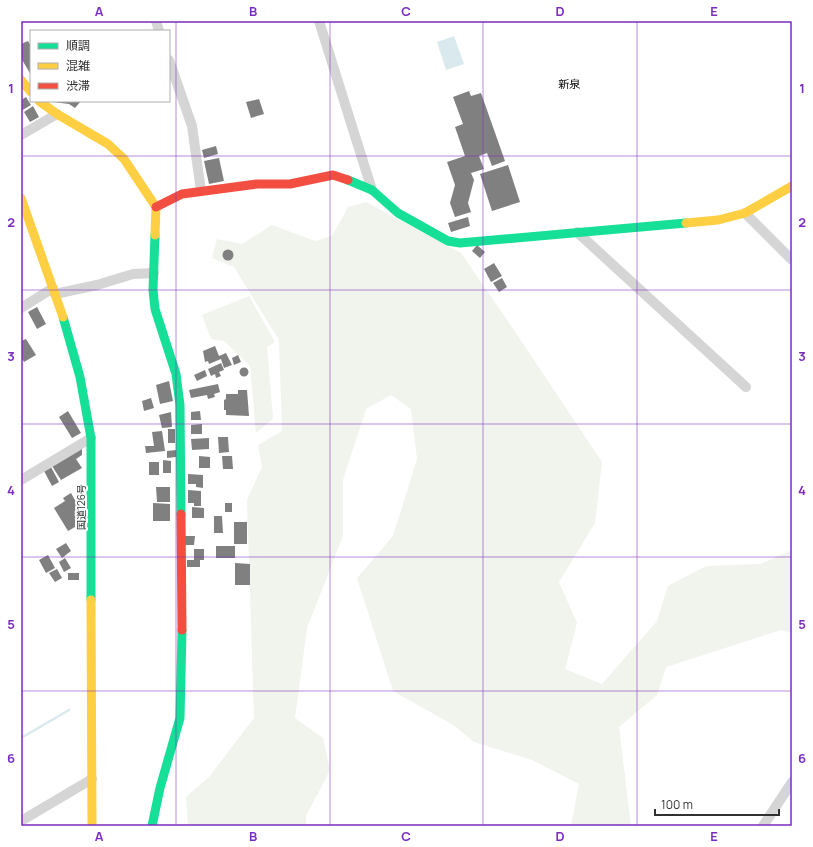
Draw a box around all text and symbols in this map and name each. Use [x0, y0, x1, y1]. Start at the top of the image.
text: A [95, 2, 104, 20]
text: B [249, 2, 257, 20]
text: C [401, 2, 411, 20]
text: D [555, 2, 565, 20]
text: E [710, 2, 718, 20]
legend [30, 30, 170, 102]
text: 順調 [66, 37, 90, 54]
text: 混雑 [66, 57, 90, 74]
district label: 新泉 [558, 76, 581, 91]
text: 渋滞 [66, 77, 90, 94]
text: 1 [8, 79, 14, 97]
text: 1 [799, 79, 805, 97]
text: 2 [7, 213, 15, 231]
text: 2 [798, 213, 806, 231]
text: 3 [7, 347, 15, 365]
text: 3 [798, 347, 806, 365]
text: 4 [7, 481, 15, 499]
text: 4 [798, 481, 806, 499]
street label: 国道126号 [74, 484, 88, 530]
text: 5 [7, 615, 15, 633]
text: 5 [798, 615, 806, 633]
text: 6 [7, 749, 15, 767]
text: 6 [798, 749, 806, 767]
scale bar [655, 791, 779, 817]
text: 100 m [661, 796, 693, 813]
text: A [95, 827, 104, 845]
text: B [249, 827, 257, 845]
text: C [401, 827, 411, 845]
text: D [555, 827, 565, 845]
text: E [710, 827, 718, 845]

